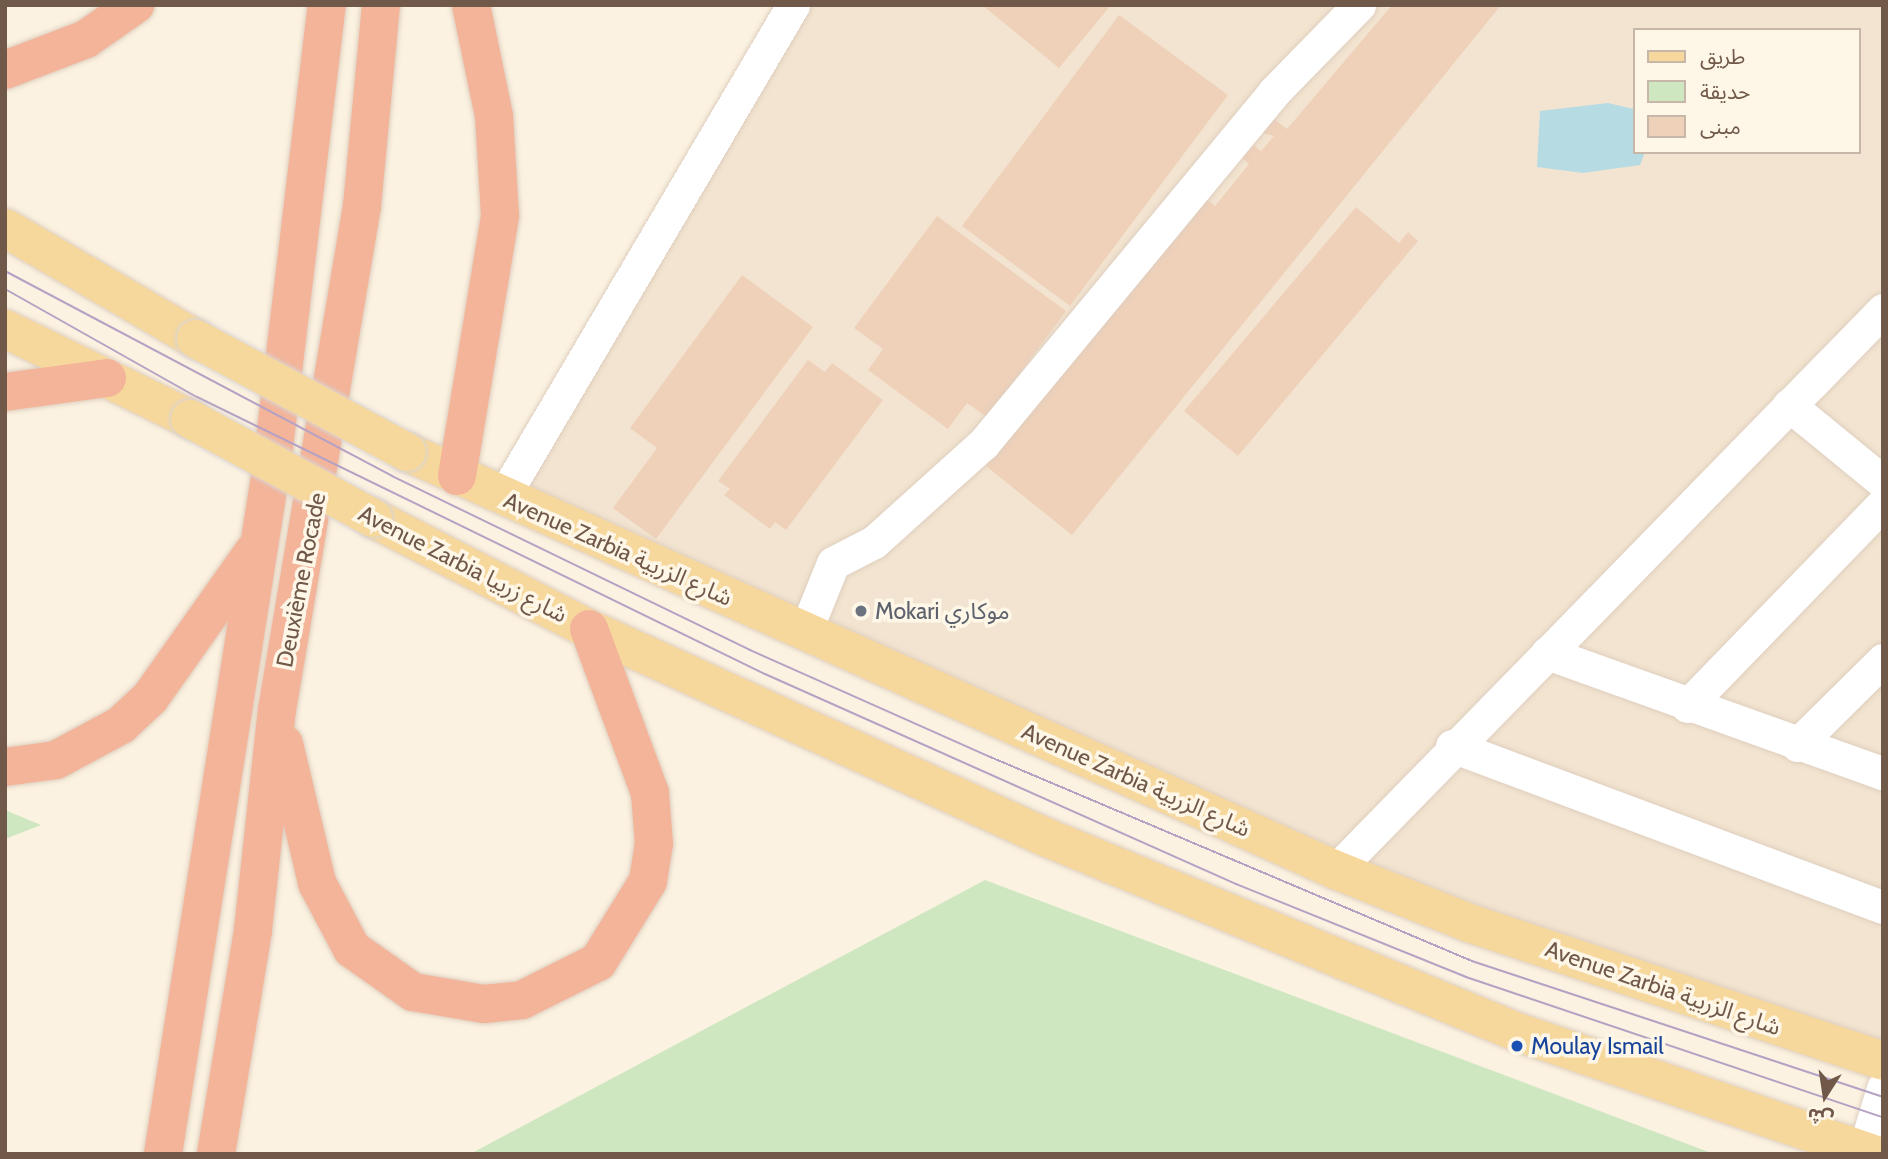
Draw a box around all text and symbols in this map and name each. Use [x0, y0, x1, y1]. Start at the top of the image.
legend [1632, 28, 1860, 154]
text: طريق [1700, 44, 1745, 69]
text: حديقة [1700, 79, 1750, 104]
text: مبنى [1700, 114, 1741, 139]
street label: Avenue Zarbia شارع الزربية [500, 486, 736, 612]
street label: Deuxième Rocade [271, 490, 331, 670]
street label: Avenue Zarbia شارع زربيا [354, 499, 572, 629]
place label: Mokari موكاري [875, 597, 1010, 625]
marker: Mokari موكاري [853, 603, 869, 619]
street label: Avenue Zarbia شارع الزربية [1018, 717, 1254, 843]
street label: Avenue Zarbia شارع الزربية [1542, 935, 1784, 1041]
place label: Moulay Ismail [1531, 1032, 1664, 1060]
marker: Moulay Ismail [1509, 1038, 1525, 1054]
north arrow [1790, 1061, 1860, 1131]
text: ش [1805, 1103, 1836, 1131]

